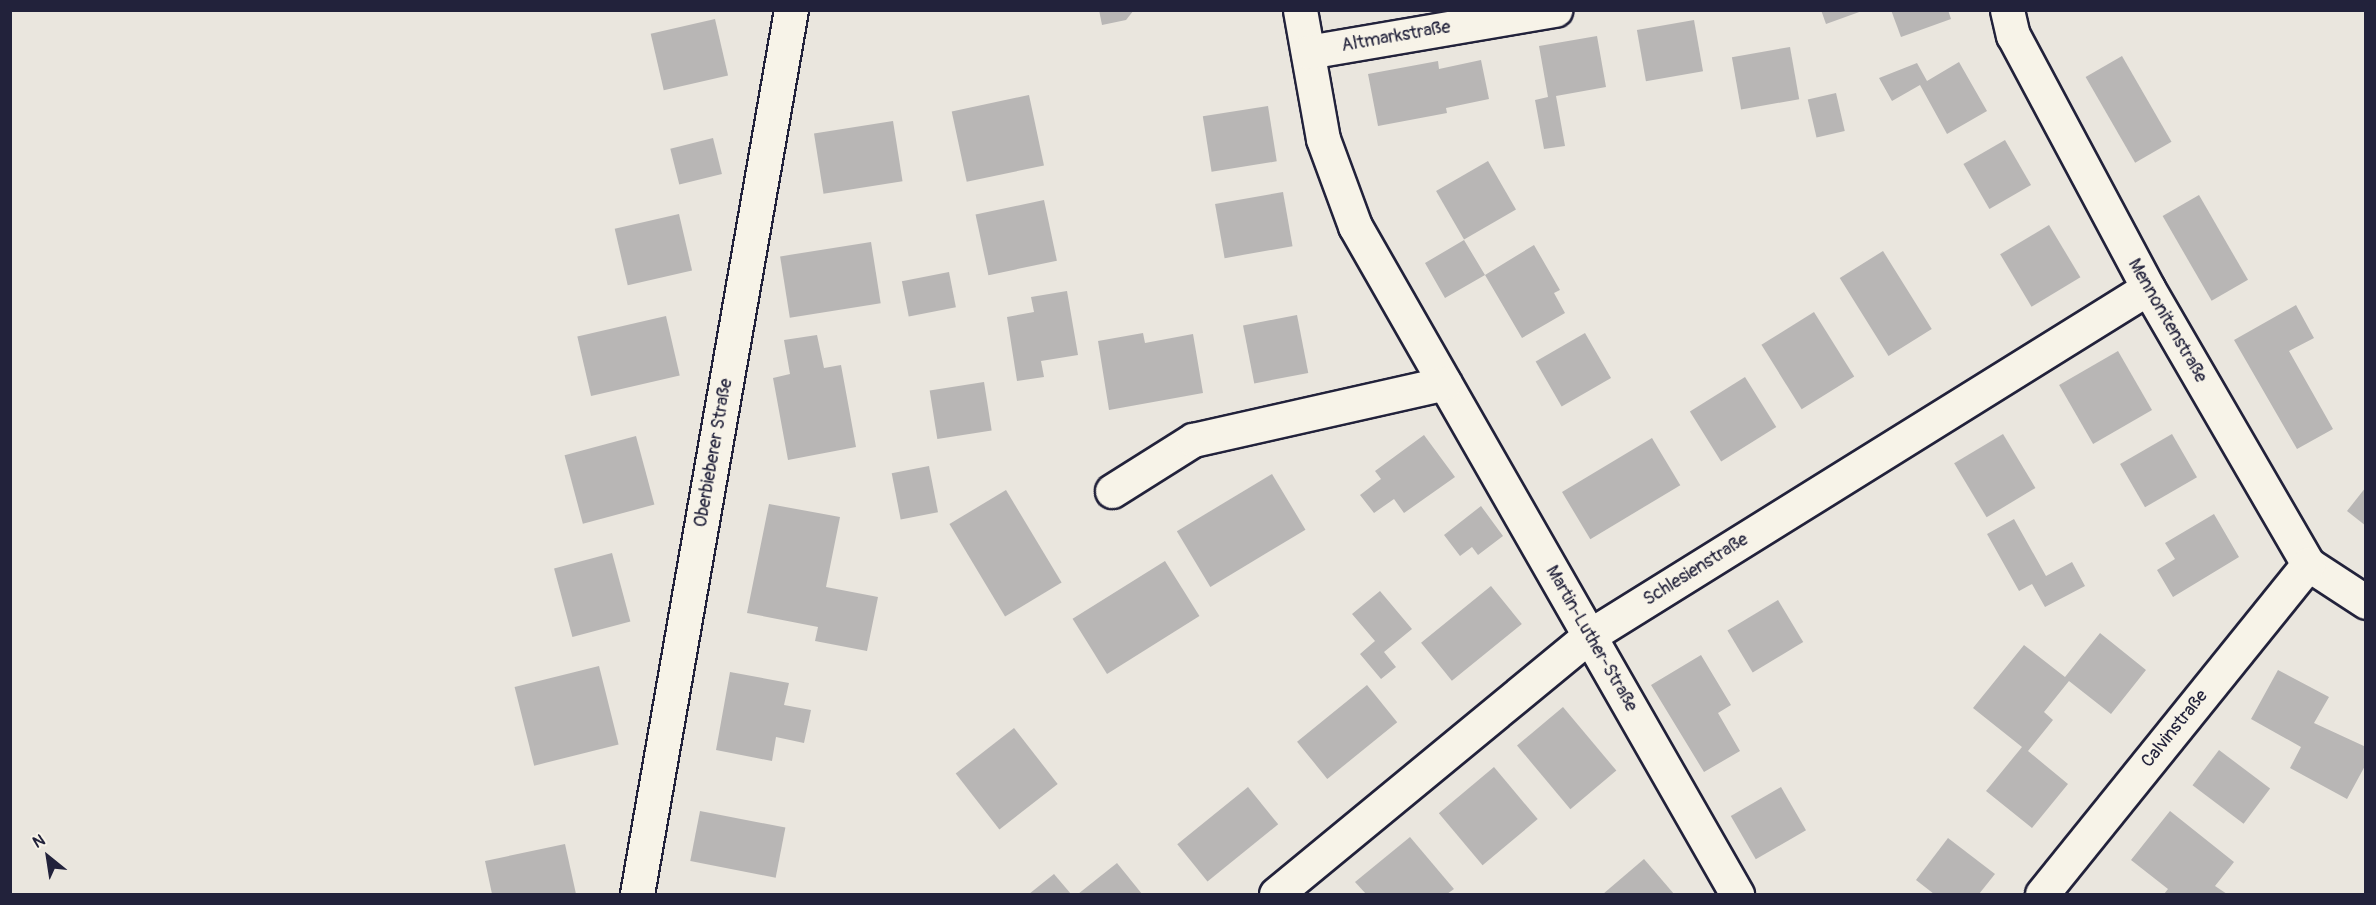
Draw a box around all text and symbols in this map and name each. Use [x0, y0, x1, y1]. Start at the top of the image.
street label: Altmarkstraße [1340, 17, 1452, 57]
street label: Mennonitenstraße [2123, 255, 2211, 387]
street label: Oberbieberer Straße [690, 377, 738, 529]
street label: Schlesienstraße [1640, 529, 1752, 611]
street label: Martin-Luther-Straße [1540, 562, 1642, 716]
street label: Calvinstraße [2137, 686, 2213, 772]
north arrow [18, 827, 78, 887]
text: N [29, 830, 49, 853]

